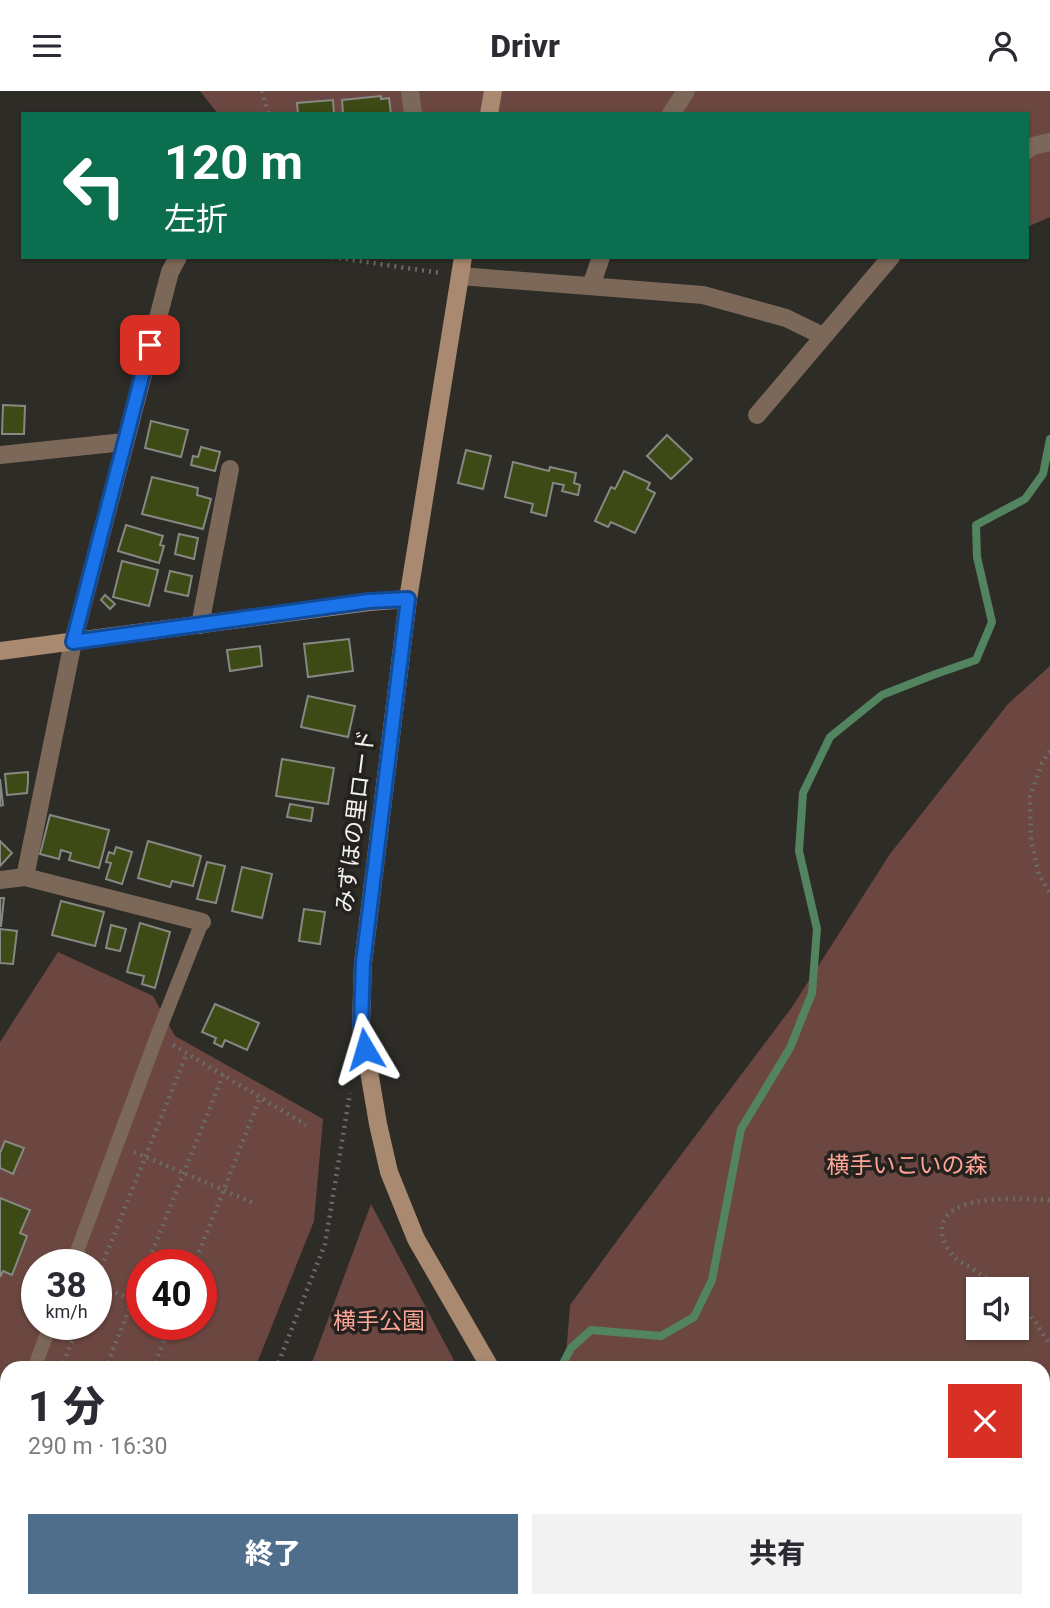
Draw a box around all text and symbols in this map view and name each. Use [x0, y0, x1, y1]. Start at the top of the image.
icon: menu [28, 27, 66, 65]
text: Drivr [490, 27, 560, 65]
icon: person [984, 27, 1022, 65]
text: 120 m [164, 134, 303, 191]
icon: left [49, 140, 140, 231]
text: 左折 [164, 200, 228, 238]
pin [120, 315, 180, 375]
icon: arrive [131, 326, 169, 364]
street label: みずほの里ロード [331, 728, 380, 914]
position arrow [328, 1012, 402, 1086]
park label: 横手いこいの森 [827, 1152, 988, 1179]
speed limit sign: 40 [126, 1249, 217, 1340]
text: 38 [46, 1265, 87, 1306]
map controls [966, 1277, 1029, 1340]
button: sound [966, 1277, 1029, 1340]
text: km/h [45, 1301, 88, 1322]
park label: 横手公園 [333, 1308, 425, 1335]
text: 1 分 [28, 1382, 105, 1431]
button: close [948, 1384, 1022, 1458]
text: 290 m · 16:30 [28, 1433, 167, 1460]
button: 終了 [28, 1514, 518, 1594]
button: 共有 [532, 1514, 1022, 1594]

